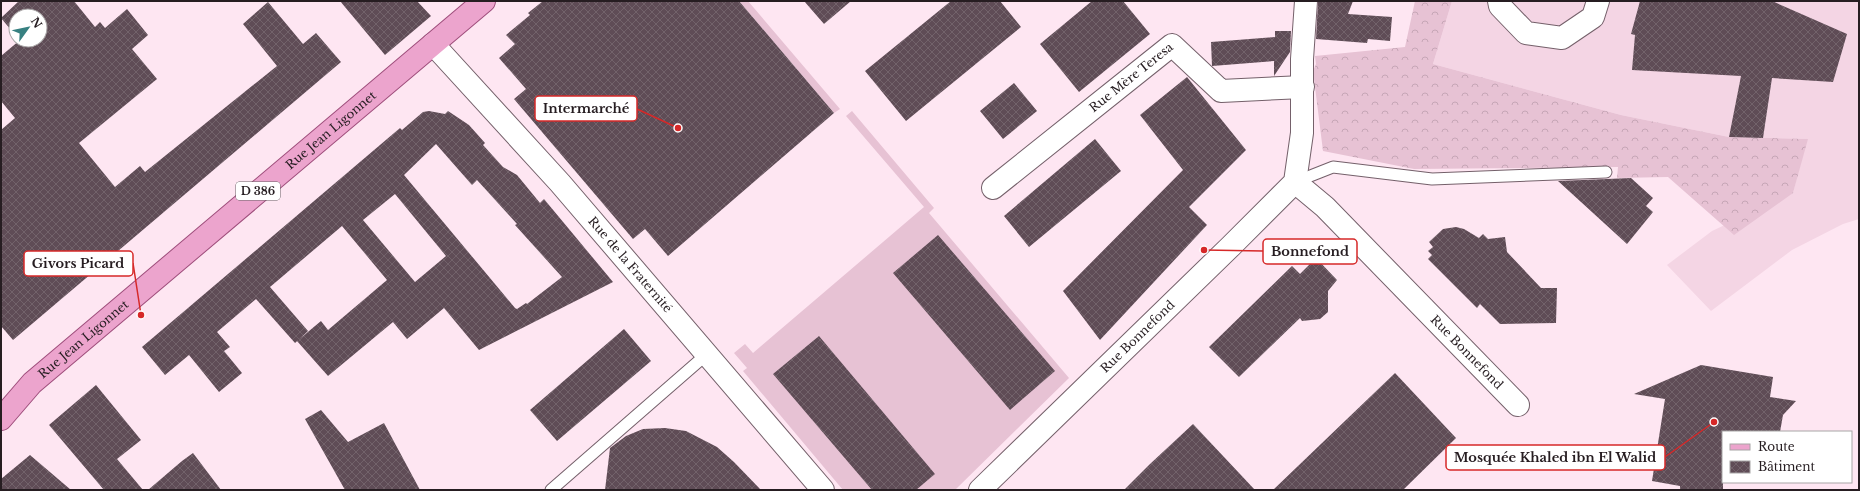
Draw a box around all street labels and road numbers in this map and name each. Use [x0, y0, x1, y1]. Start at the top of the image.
street label: Rue Mère Teresa [1086, 39, 1176, 115]
street label: Rue Jean Ligonnet [283, 87, 379, 172]
road number: D 386 [236, 182, 280, 200]
street label: Rue de la Fraternité [585, 213, 676, 316]
street label: Rue Jean Ligonnet [35, 296, 132, 381]
street label: Rue Bonnefond [1097, 297, 1178, 376]
street label: Rue Bonnefond [1428, 312, 1506, 392]

